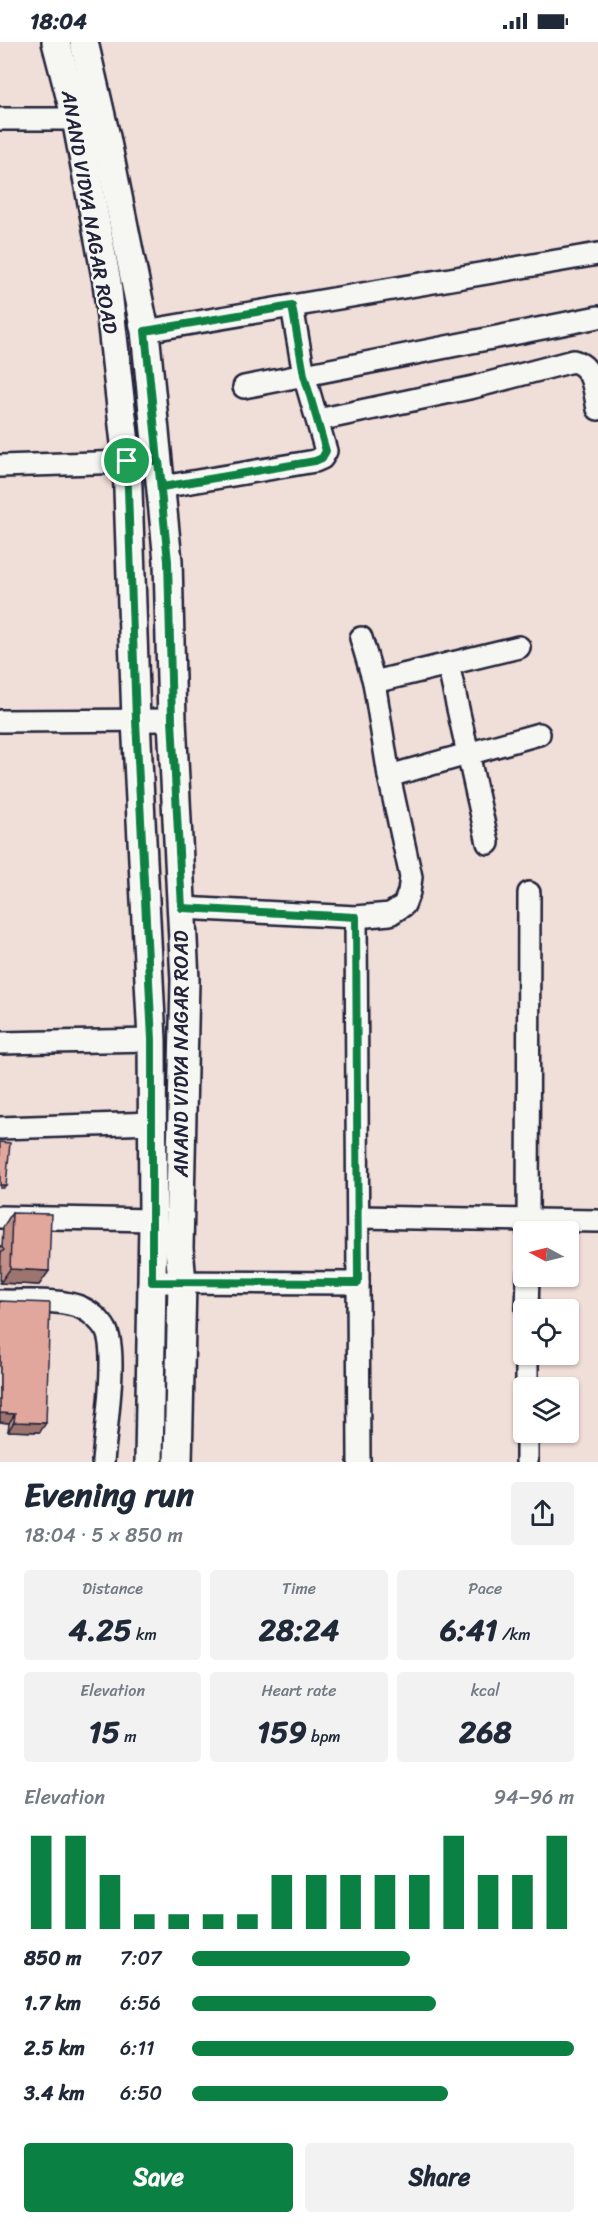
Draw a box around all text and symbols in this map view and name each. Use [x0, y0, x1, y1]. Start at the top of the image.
text: 18:04 [30, 2, 87, 41]
street label: ANAND VIDYA NAGAR ROAD [51, 87, 128, 337]
pin [101, 435, 152, 486]
icon: arrive [110, 444, 143, 477]
street label: ANAND VIDYA NAGAR ROAD [164, 931, 199, 1178]
north arrow [513, 1221, 579, 1287]
map controls [513, 1221, 579, 1443]
button: locate [513, 1299, 579, 1365]
button: layers [513, 1377, 579, 1443]
text: Evening run [24, 1466, 194, 1524]
button: share [511, 1482, 574, 1545]
text: 18:04 · 5 × 850 m [24, 1518, 183, 1553]
text: Distance [82, 1574, 143, 1603]
text: Time [282, 1574, 316, 1603]
text: Pace [468, 1574, 502, 1603]
text: 4.25 [68, 1603, 132, 1657]
text: 28:24 [259, 1603, 339, 1657]
text: 6:41 [440, 1603, 498, 1657]
text: km [132, 1620, 157, 1649]
text: /km [498, 1620, 531, 1649]
text: Elevation [80, 1676, 145, 1705]
text: Heart rate [261, 1676, 337, 1705]
text: kcal [471, 1676, 500, 1705]
text: 15 [89, 1705, 120, 1759]
text: 159 [257, 1705, 307, 1759]
text: 268 [459, 1705, 512, 1759]
text: m [120, 1722, 136, 1751]
text: bpm [307, 1722, 341, 1751]
text: Elevation [24, 1780, 105, 1815]
text: 94–96 m [494, 1780, 574, 1815]
text: 850 m [24, 1941, 81, 1976]
text: 7:07 [120, 1941, 162, 1976]
text: 1.7 km [24, 1986, 81, 2021]
text: 6:56 [120, 1986, 161, 2021]
text: 2.5 km [24, 2031, 85, 2066]
text: 6:11 [120, 2031, 155, 2066]
text: 3.4 km [24, 2076, 85, 2111]
text: 6:50 [120, 2076, 162, 2111]
button: Save [24, 2143, 293, 2212]
button: Share [305, 2143, 574, 2212]

